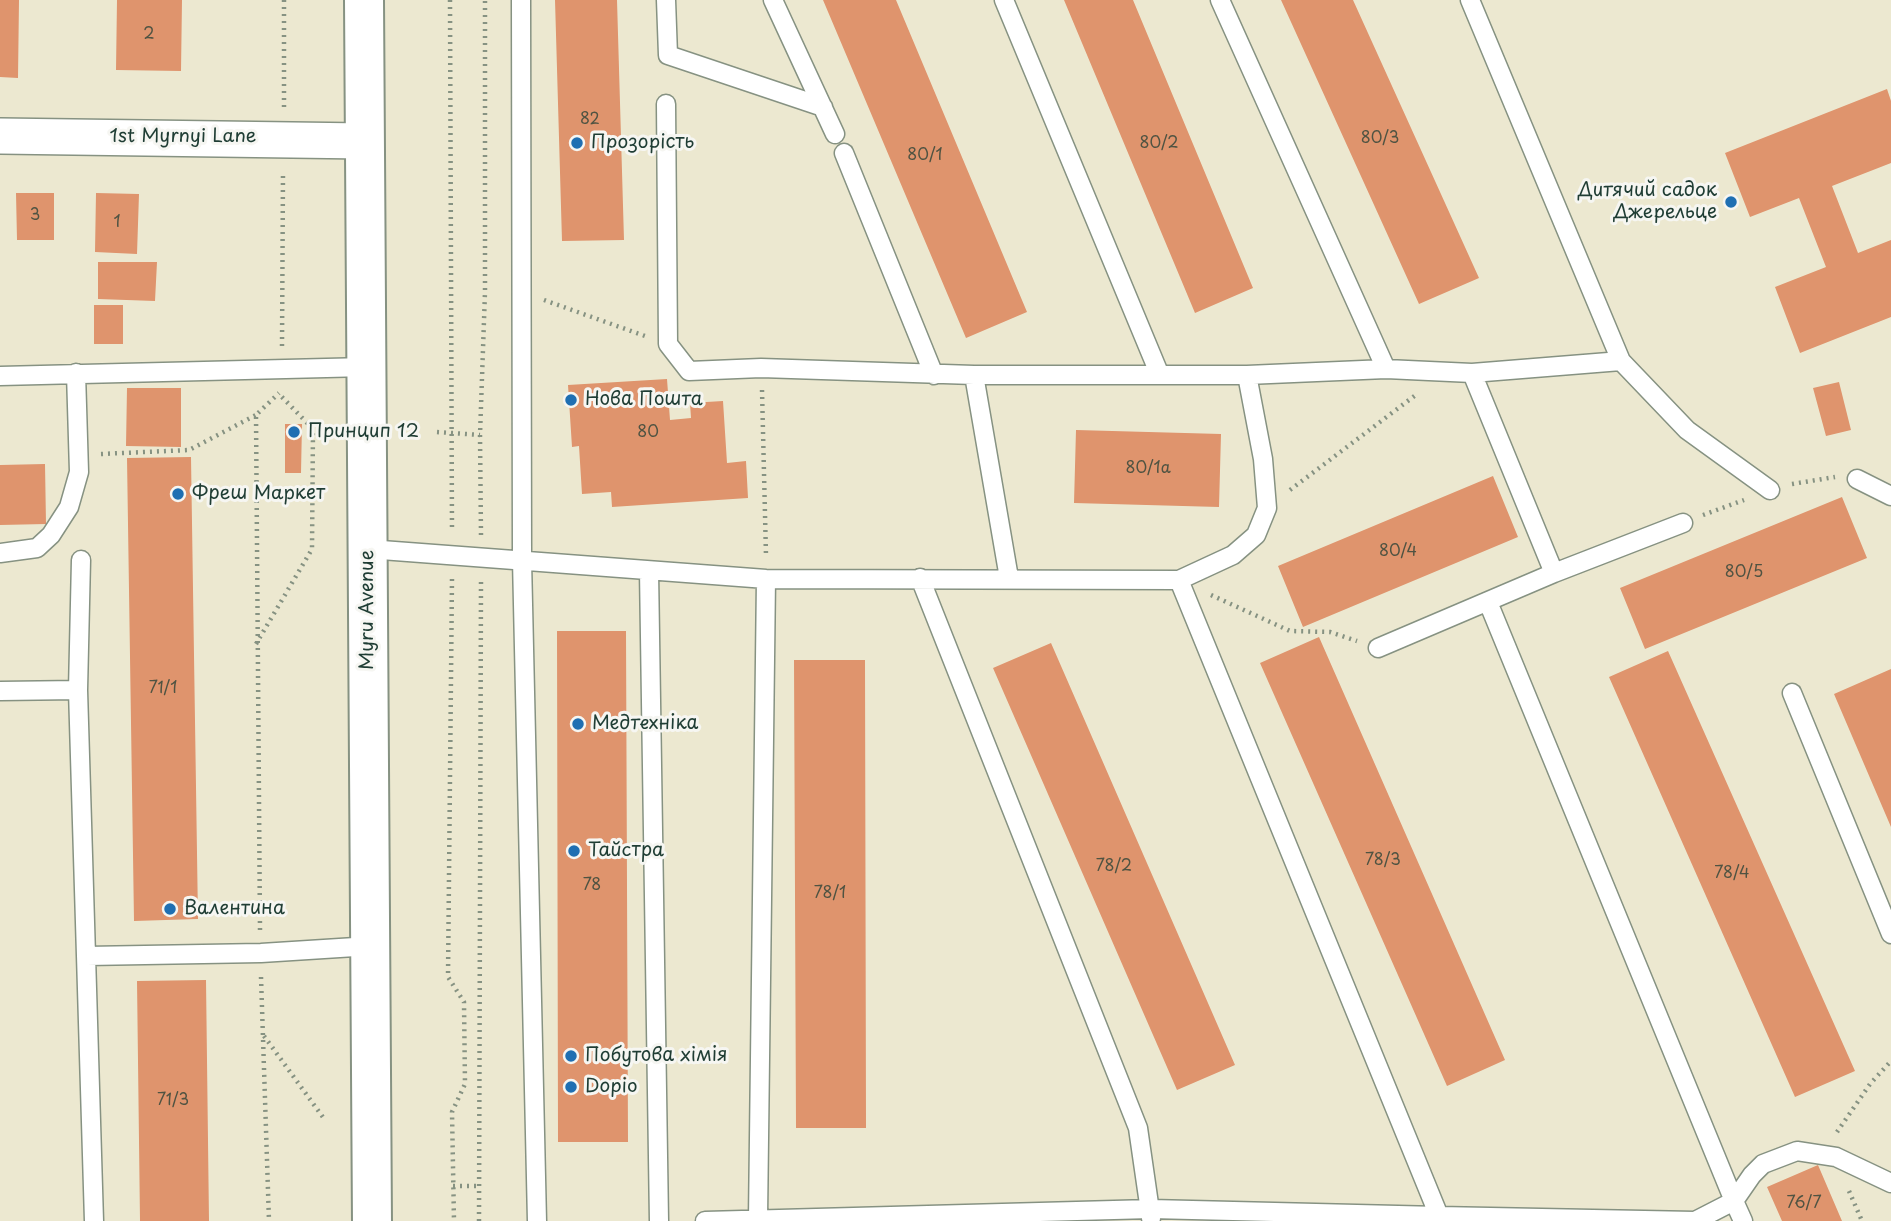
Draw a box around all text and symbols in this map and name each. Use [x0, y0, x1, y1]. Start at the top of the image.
house number: 2 [143, 25, 155, 45]
house number: 82 [580, 110, 600, 130]
street label: 1st Myrnyi Lane [109, 126, 257, 148]
house number: 80/3 [1361, 129, 1399, 149]
place label: Прозорість [591, 132, 694, 154]
house number: 80/2 [1139, 134, 1179, 154]
marker: Прозорість [569, 135, 585, 151]
house number: 80/1 [907, 146, 943, 166]
place label: Дитячий садок Джерельце [1578, 180, 1717, 224]
marker: Дитячий садок Джерельце [1723, 194, 1739, 210]
house number: 3 [30, 206, 40, 226]
house number: 1 [113, 213, 121, 233]
place label: Нова Пошта [585, 389, 703, 411]
marker: Нова Пошта [563, 392, 579, 408]
place label: Принцип 12 [308, 421, 419, 443]
house number: 80 [637, 423, 659, 443]
marker: Принцип 12 [286, 424, 302, 440]
house number: 80/1а [1125, 459, 1171, 479]
place label: Фреш Маркет [192, 483, 325, 505]
marker: Фреш Маркет [170, 486, 186, 502]
house number: 80/4 [1379, 542, 1417, 562]
street label: Myru Avenue [357, 550, 379, 670]
house number: 80/5 [1725, 563, 1763, 583]
house number: 71/1 [149, 679, 177, 699]
place label: Медтехніка [592, 713, 698, 735]
marker: Медтехніка [570, 716, 586, 732]
place label: Тайстра [588, 840, 664, 862]
marker: Тайстра [566, 843, 582, 859]
house number: 78/3 [1365, 851, 1401, 871]
house number: 78/2 [1096, 857, 1132, 877]
house number: 78/4 [1714, 864, 1750, 884]
house number: 78 [583, 876, 601, 896]
house number: 78/1 [814, 884, 846, 904]
place label: Валентина [184, 898, 285, 920]
marker: Валентина [162, 901, 178, 917]
place label: Побутова хімія [585, 1045, 727, 1067]
marker: Побутова хімія [563, 1048, 579, 1064]
place label: Dopio [585, 1076, 638, 1098]
marker: Dopio [563, 1079, 579, 1095]
house number: 71/3 [157, 1091, 189, 1111]
house number: 76/7 [1786, 1194, 1822, 1214]

